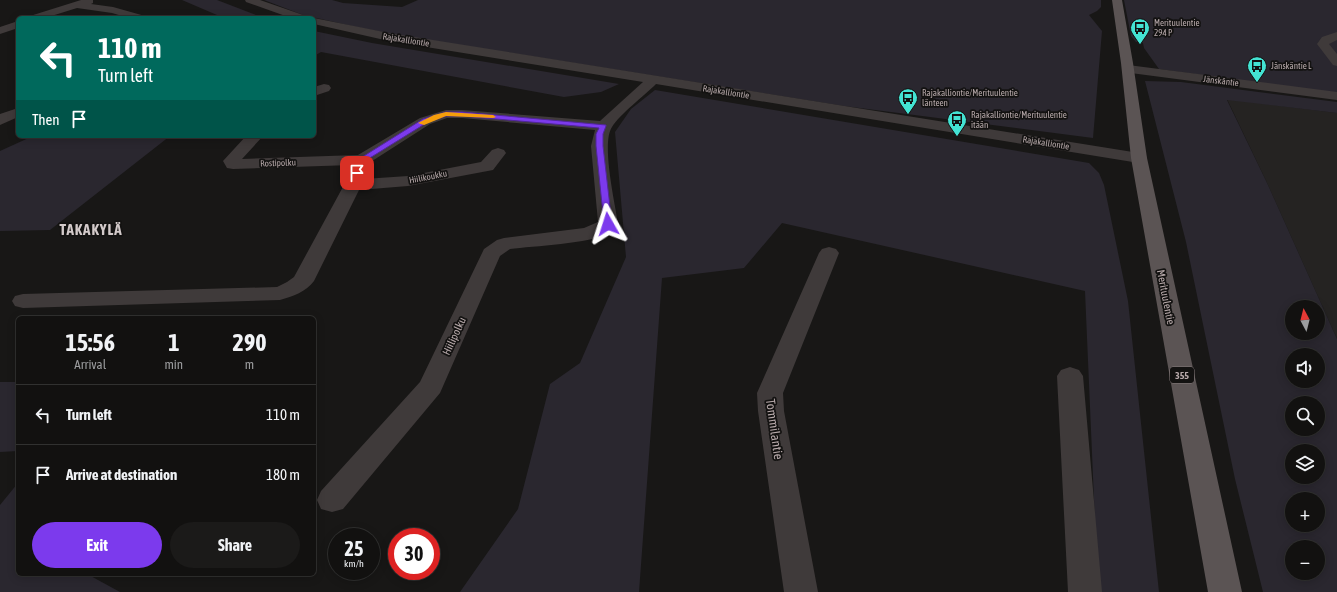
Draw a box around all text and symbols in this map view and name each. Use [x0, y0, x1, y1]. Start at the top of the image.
bus stop icon: Merituulentie 294 P [1129, 17, 1151, 45]
place label: Merituulentie 294 P [1154, 18, 1200, 38]
street label: Rajakalliontie [382, 31, 430, 49]
icon: left [32, 32, 84, 84]
text: 110 m [98, 32, 161, 64]
bus stop icon: Jänskäntie L [1246, 55, 1268, 83]
place label: Jänskäntie L [1271, 61, 1312, 71]
text: Turn left [98, 65, 153, 86]
street label: Jänskäntie [1203, 74, 1239, 88]
street label: Rajakalliontie [702, 83, 750, 101]
bus stop icon: Rajakalliontie/Merituulentie länteen [897, 87, 919, 115]
place label: Rajakalliontie/Merituulentie länteen [922, 88, 1018, 108]
icon: arrive [68, 108, 90, 130]
bus stop icon: Rajakalliontie/Merituulentie itään [946, 109, 968, 137]
place label: Rajakalliontie/Merituulentie itään [971, 110, 1067, 130]
text: Then [32, 111, 60, 128]
street label: Rajakalliontie [1022, 134, 1070, 152]
pin [340, 156, 374, 190]
street label: Rostipolku [260, 157, 296, 169]
icon: arrive [346, 162, 368, 184]
street label: Hiilikoukku [408, 168, 448, 186]
position arrow [587, 203, 629, 245]
district label: TAKAKYLÄ [59, 221, 123, 238]
street label: Merituulentie [1155, 268, 1177, 326]
north arrow [1285, 300, 1325, 340]
map controls [1285, 300, 1325, 580]
street label: Hiilipolku [440, 315, 468, 357]
text: 15:56 [66, 329, 115, 356]
text: 1 [168, 329, 179, 356]
text: 290 [233, 329, 266, 356]
button: sound [1285, 348, 1325, 388]
text: Arrival [74, 357, 106, 372]
text: min [164, 357, 183, 372]
text: m [245, 357, 254, 372]
road number: 355 [1170, 367, 1194, 383]
button: search [1285, 396, 1325, 436]
street label: Tommilantie [763, 398, 786, 460]
icon: left [32, 404, 54, 426]
text: Turn left [66, 406, 112, 423]
text: 110 m [266, 406, 300, 423]
button: layers [1285, 444, 1325, 484]
icon: arrive [32, 464, 54, 486]
text: Arrive at destination [66, 466, 177, 483]
text: 180 m [266, 466, 300, 483]
button: + [1285, 492, 1325, 532]
button: Exit [32, 522, 162, 568]
button: Share [170, 522, 300, 568]
speed limit sign: 30 [388, 528, 440, 580]
text: 25 [345, 537, 363, 560]
button: − [1285, 540, 1325, 580]
text: km/h [344, 558, 364, 569]

